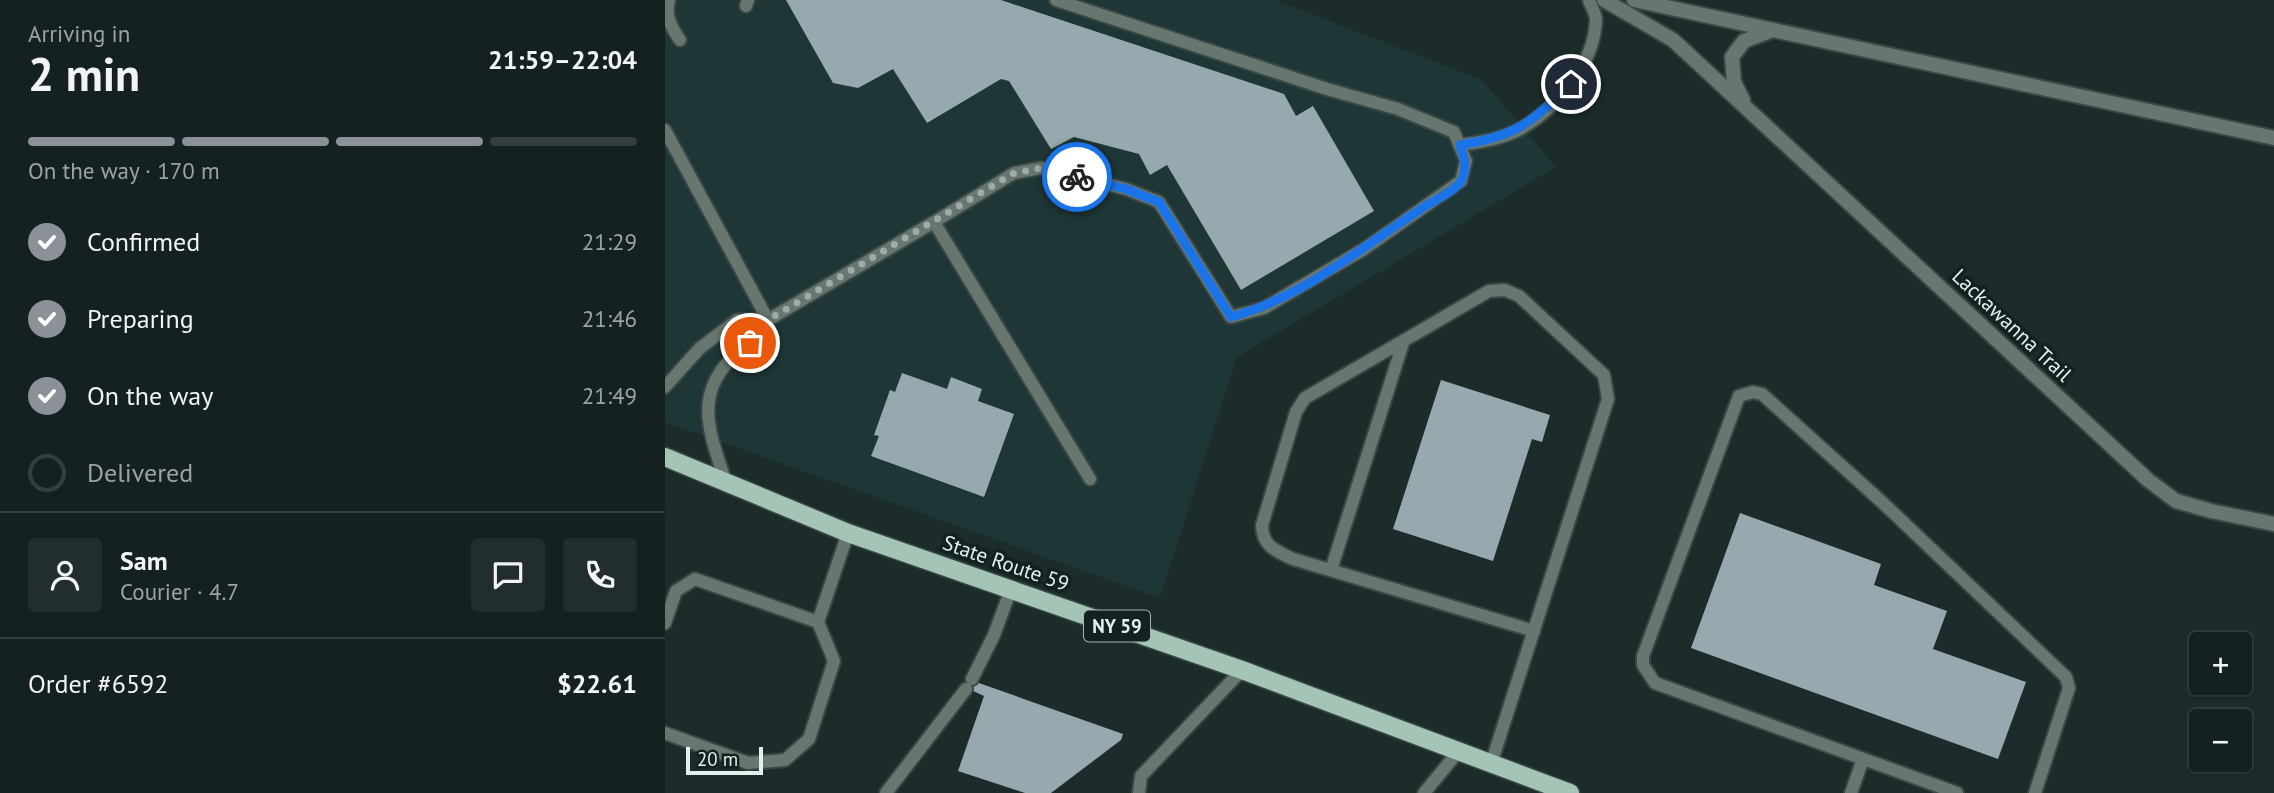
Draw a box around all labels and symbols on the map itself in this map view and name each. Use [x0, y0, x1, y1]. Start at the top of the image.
pin [1541, 54, 1601, 114]
courier [1042, 142, 1112, 212]
street label: Lackawanna Trail [1947, 263, 2077, 387]
pin [720, 313, 780, 373]
street label: State Route 59 [939, 529, 1073, 597]
road number: NY 59 [1084, 610, 1150, 642]
scale bar [686, 744, 763, 776]

